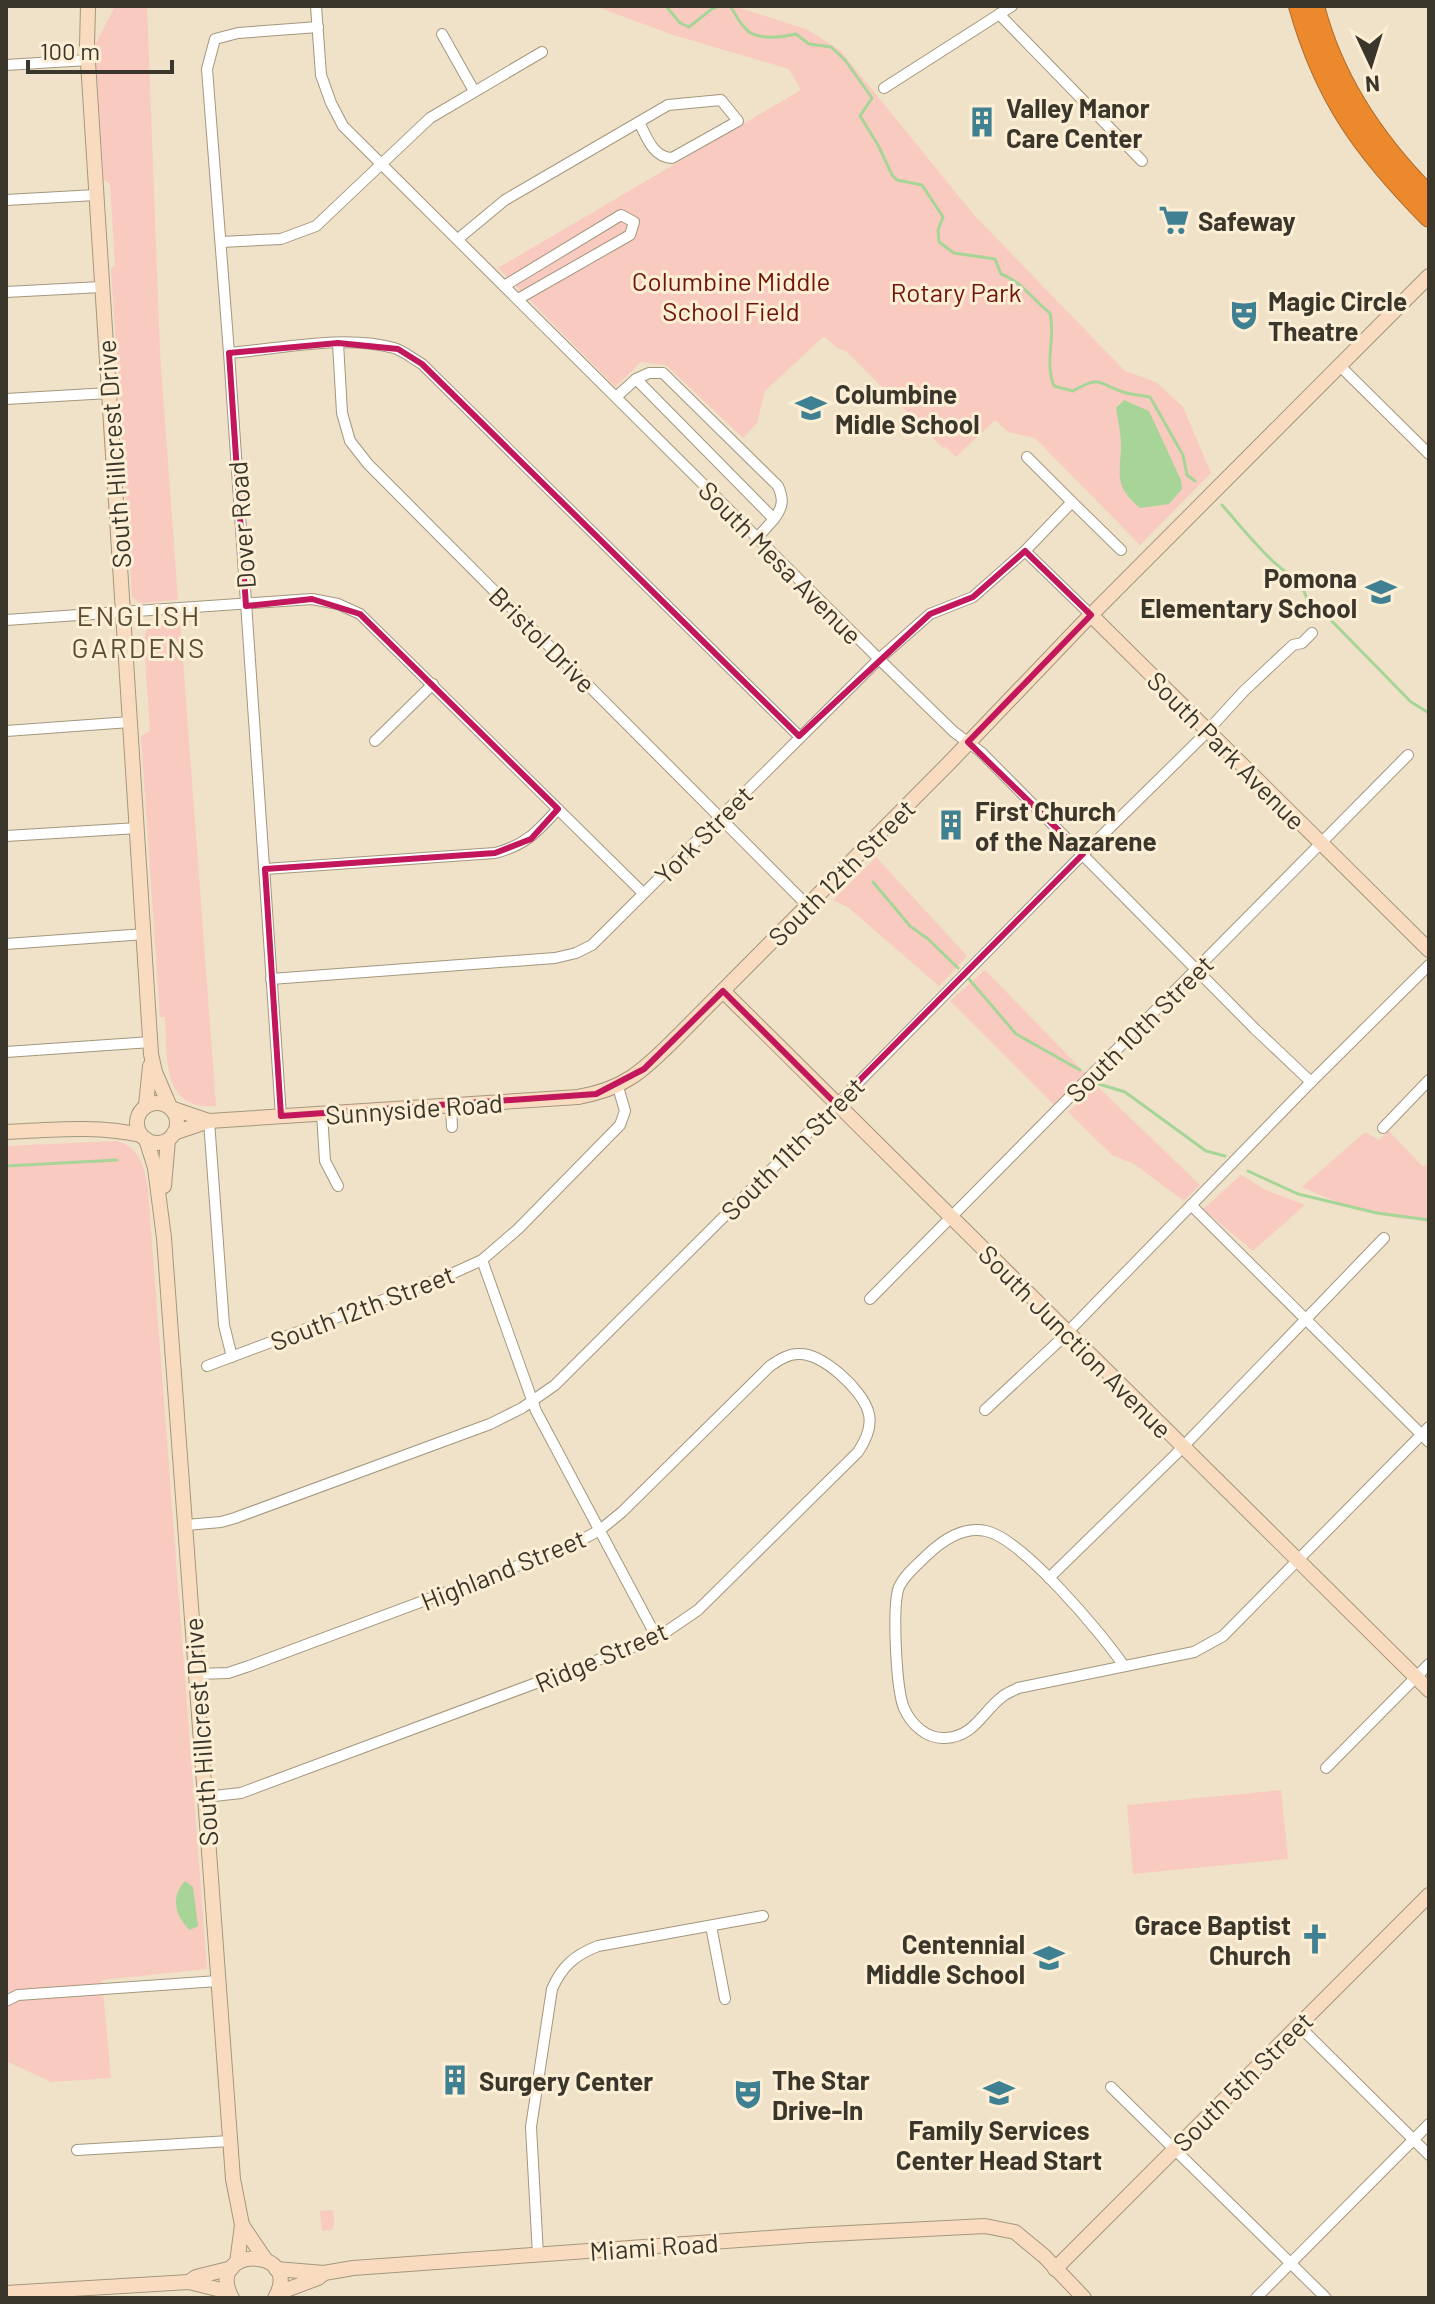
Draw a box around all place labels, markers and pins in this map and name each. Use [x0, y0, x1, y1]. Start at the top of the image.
place label: Valley Manor Care Center [1006, 92, 1150, 153]
building icon: Valley Manor Care Center [965, 105, 999, 139]
supermarket icon: Safeway [1157, 203, 1191, 237]
place label: Safeway [1198, 205, 1296, 236]
place label: Magic Circle Theatre [1268, 285, 1407, 346]
theatre icon: Magic Circle Theatre [1227, 298, 1261, 332]
place label: Columbine Midle School [835, 378, 980, 439]
school or university icon: Columbine Midle School [794, 391, 828, 425]
place label: Pomona Elementary School [1140, 562, 1357, 623]
school or university icon: Pomona Elementary School [1364, 575, 1398, 609]
place label: First Church of the Nazarene [975, 795, 1157, 856]
building icon: First Church of the Nazarene [934, 808, 968, 842]
place label: Grace Baptist Church [1134, 1909, 1291, 1970]
church icon: Grace Baptist Church [1298, 1922, 1332, 1956]
place label: Centennial Middle School [866, 1928, 1025, 1989]
school or university icon: Centennial Middle School [1032, 1941, 1066, 1975]
building icon: Surgery Center [438, 2063, 472, 2097]
place label: The Star Drive-In [772, 2064, 870, 2125]
place label: Surgery Center [479, 2065, 653, 2096]
school or university icon: Family Services Center Head Start [982, 2076, 1016, 2110]
theatre icon: The Star Drive-In [731, 2077, 765, 2111]
place label: Family Services Center Head Start [896, 2114, 1102, 2175]

